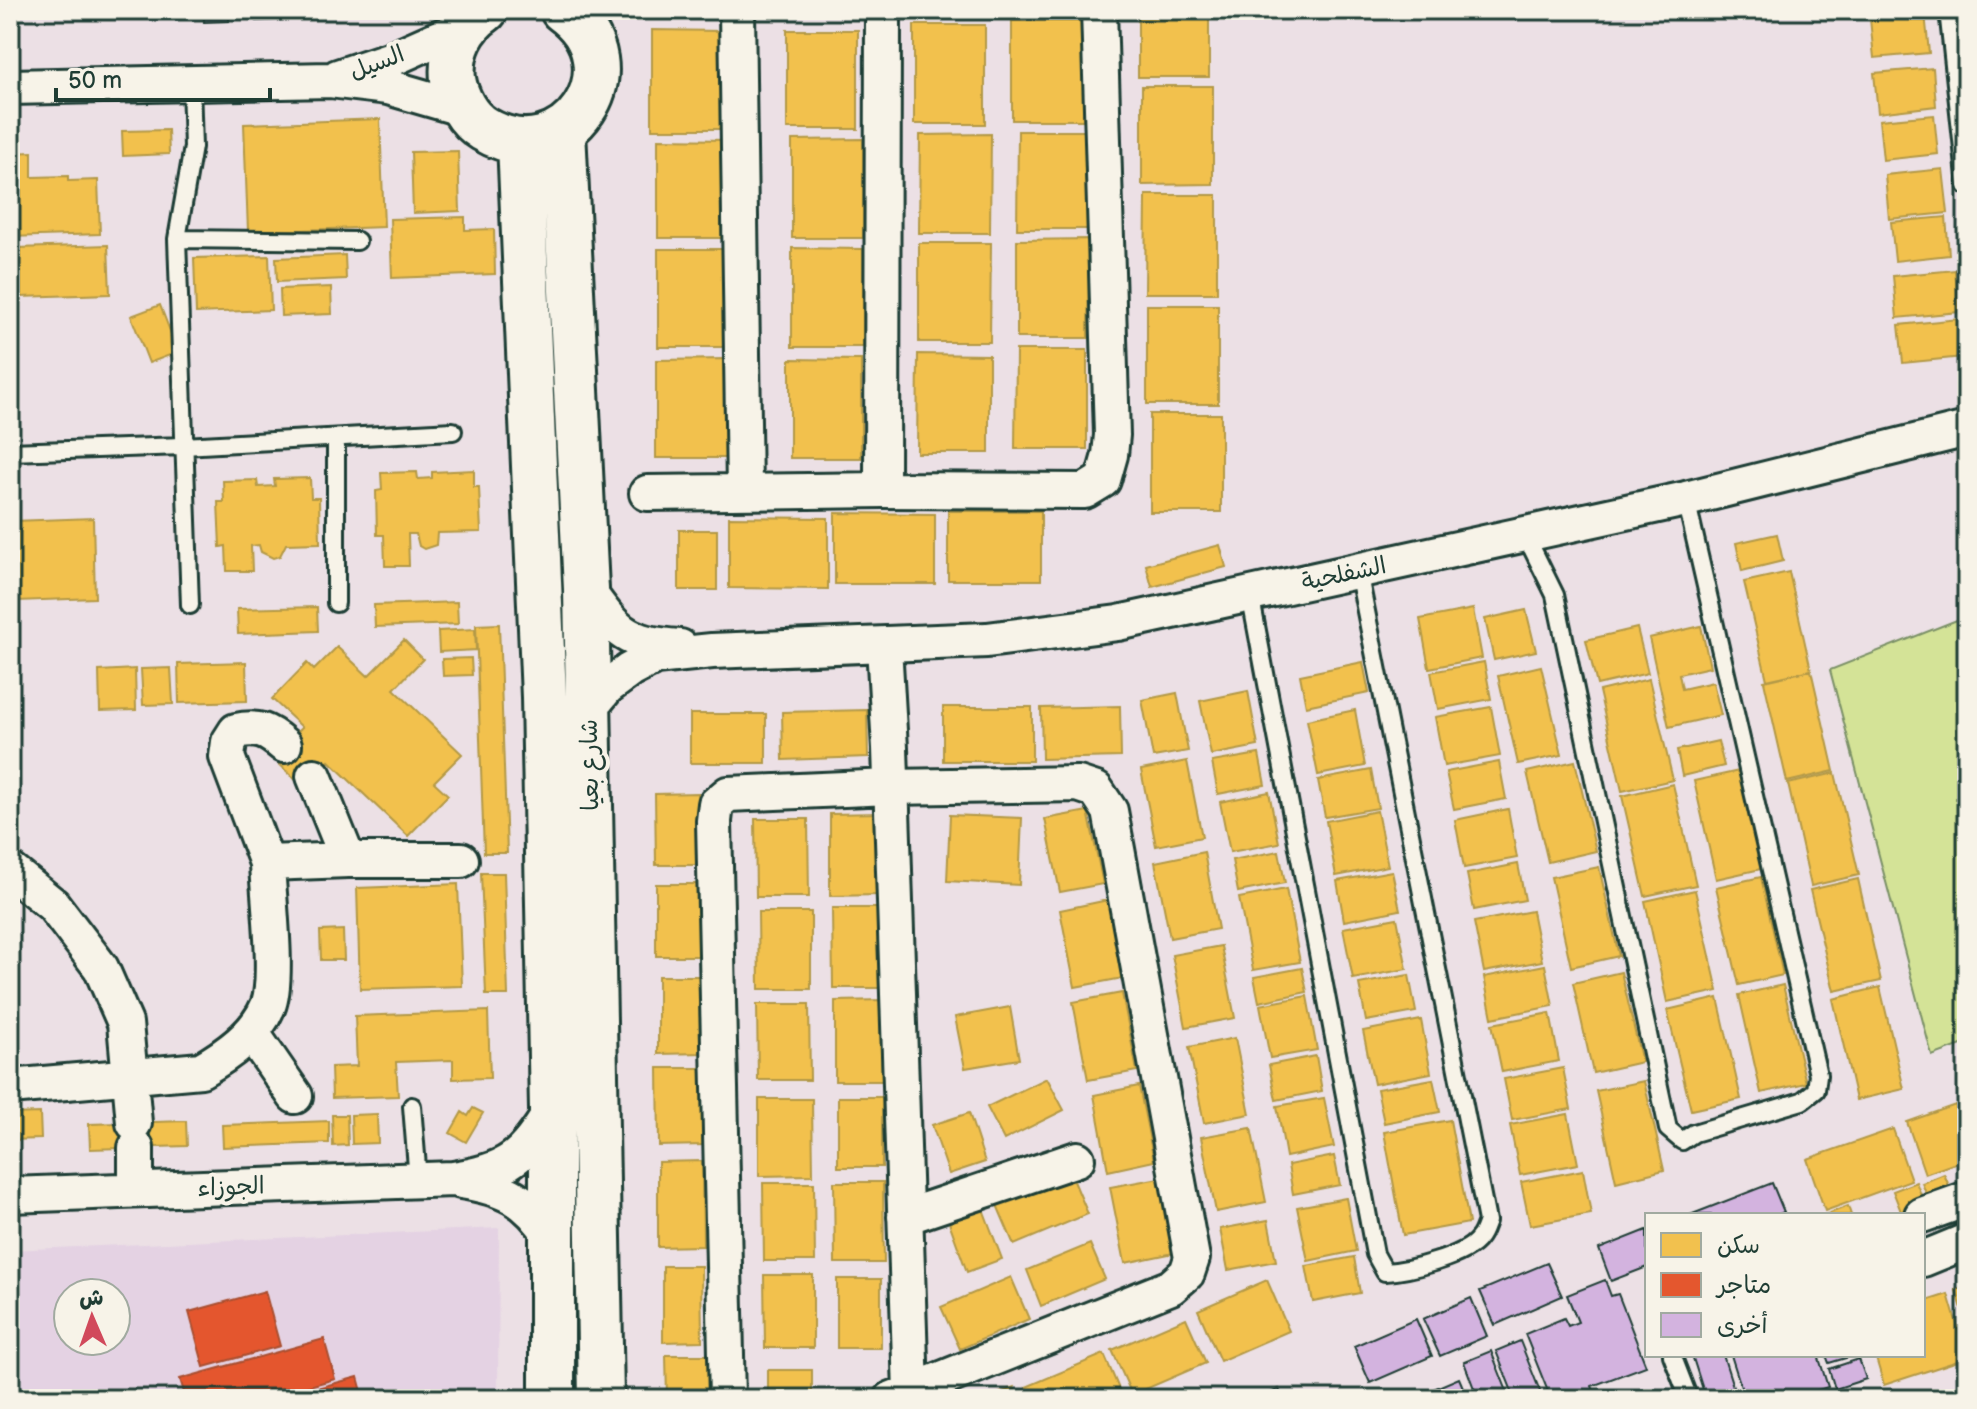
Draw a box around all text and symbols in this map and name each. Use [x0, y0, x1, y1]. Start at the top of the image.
street label: السيل [345, 39, 409, 87]
scale bar [56, 52, 270, 102]
text: 50 m [68, 66, 122, 95]
street label: الشفلحية [1299, 551, 1389, 597]
street label: شارع بعيا [575, 719, 607, 811]
street label: الجوزاء [197, 1171, 265, 1203]
legend [1645, 1213, 1925, 1357]
text: سكن [1717, 1231, 1760, 1260]
text: متاجر [1715, 1271, 1771, 1300]
north arrow [52, 1277, 132, 1357]
text: ش [79, 1285, 104, 1312]
text: أخرى [1717, 1310, 1768, 1340]

